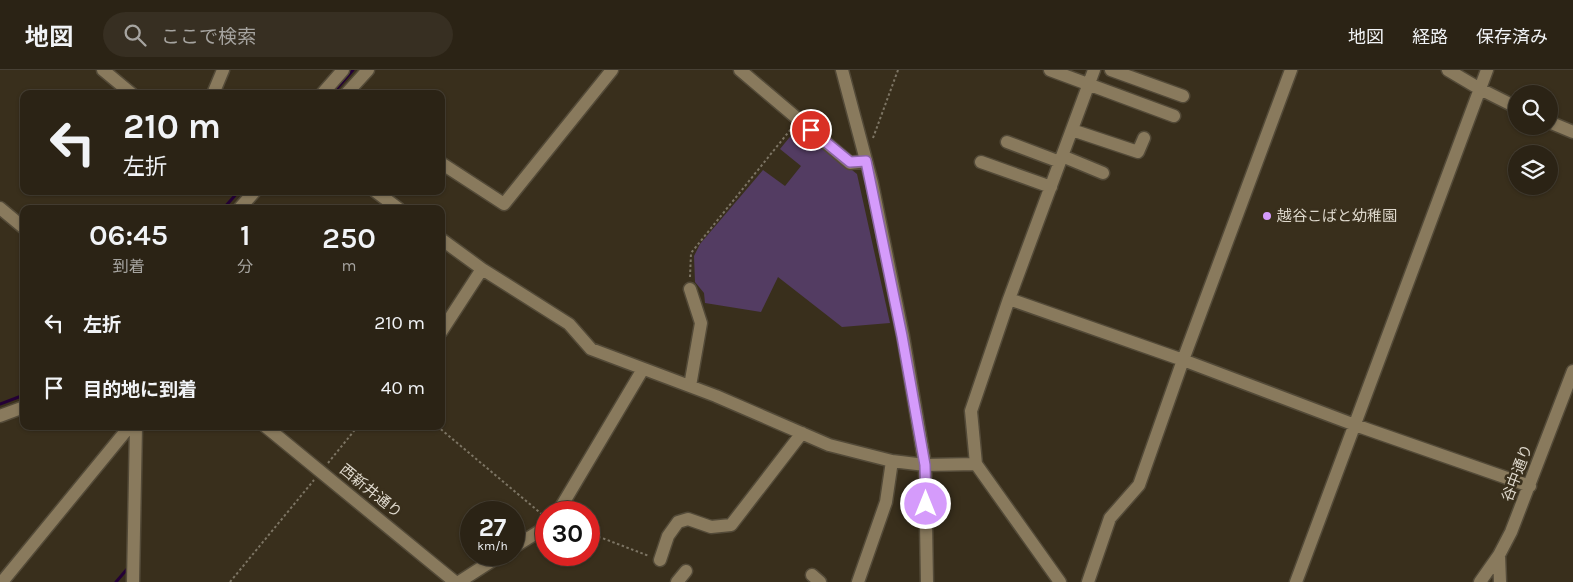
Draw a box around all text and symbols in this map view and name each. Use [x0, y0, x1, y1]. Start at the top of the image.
search box [103, 12, 453, 57]
icon: search [121, 21, 149, 49]
text: 地図 [25, 23, 73, 51]
text: ここで検索 [161, 26, 256, 48]
text: 地図 [1348, 26, 1384, 48]
text: 経路 [1412, 26, 1448, 48]
text: 保存済み [1476, 26, 1548, 48]
map controls [1508, 85, 1558, 195]
button: search [1508, 85, 1558, 135]
text: 210 m [123, 106, 221, 147]
pin [790, 109, 832, 151]
icon: left [40, 110, 105, 175]
icon: arrive [797, 116, 825, 144]
button: layers [1508, 145, 1558, 195]
text: 左折 [123, 154, 167, 180]
place label: 越谷こばと幼稚園 [1276, 207, 1397, 225]
marker: 越谷こばと幼稚園 [1261, 210, 1273, 222]
text: 06:45 [89, 217, 168, 253]
text: 1 [240, 217, 250, 253]
text: 250 [322, 220, 376, 256]
text: m [342, 256, 357, 275]
text: 到着 [113, 257, 145, 276]
text: 分 [237, 257, 253, 276]
icon: left [40, 309, 68, 337]
text: 210 m [374, 312, 425, 334]
text: 左折 [83, 314, 121, 336]
icon: arrive [40, 374, 68, 402]
text: 40 m [381, 377, 425, 399]
text: 目的地に到着 [83, 379, 197, 401]
street label: 谷中通り [1498, 442, 1536, 504]
street label: 西新井通り [336, 460, 406, 522]
position arrow [899, 477, 951, 529]
speed limit sign: 30 [535, 501, 600, 566]
text: 27 [479, 513, 506, 542]
text: km/h [477, 539, 508, 553]

